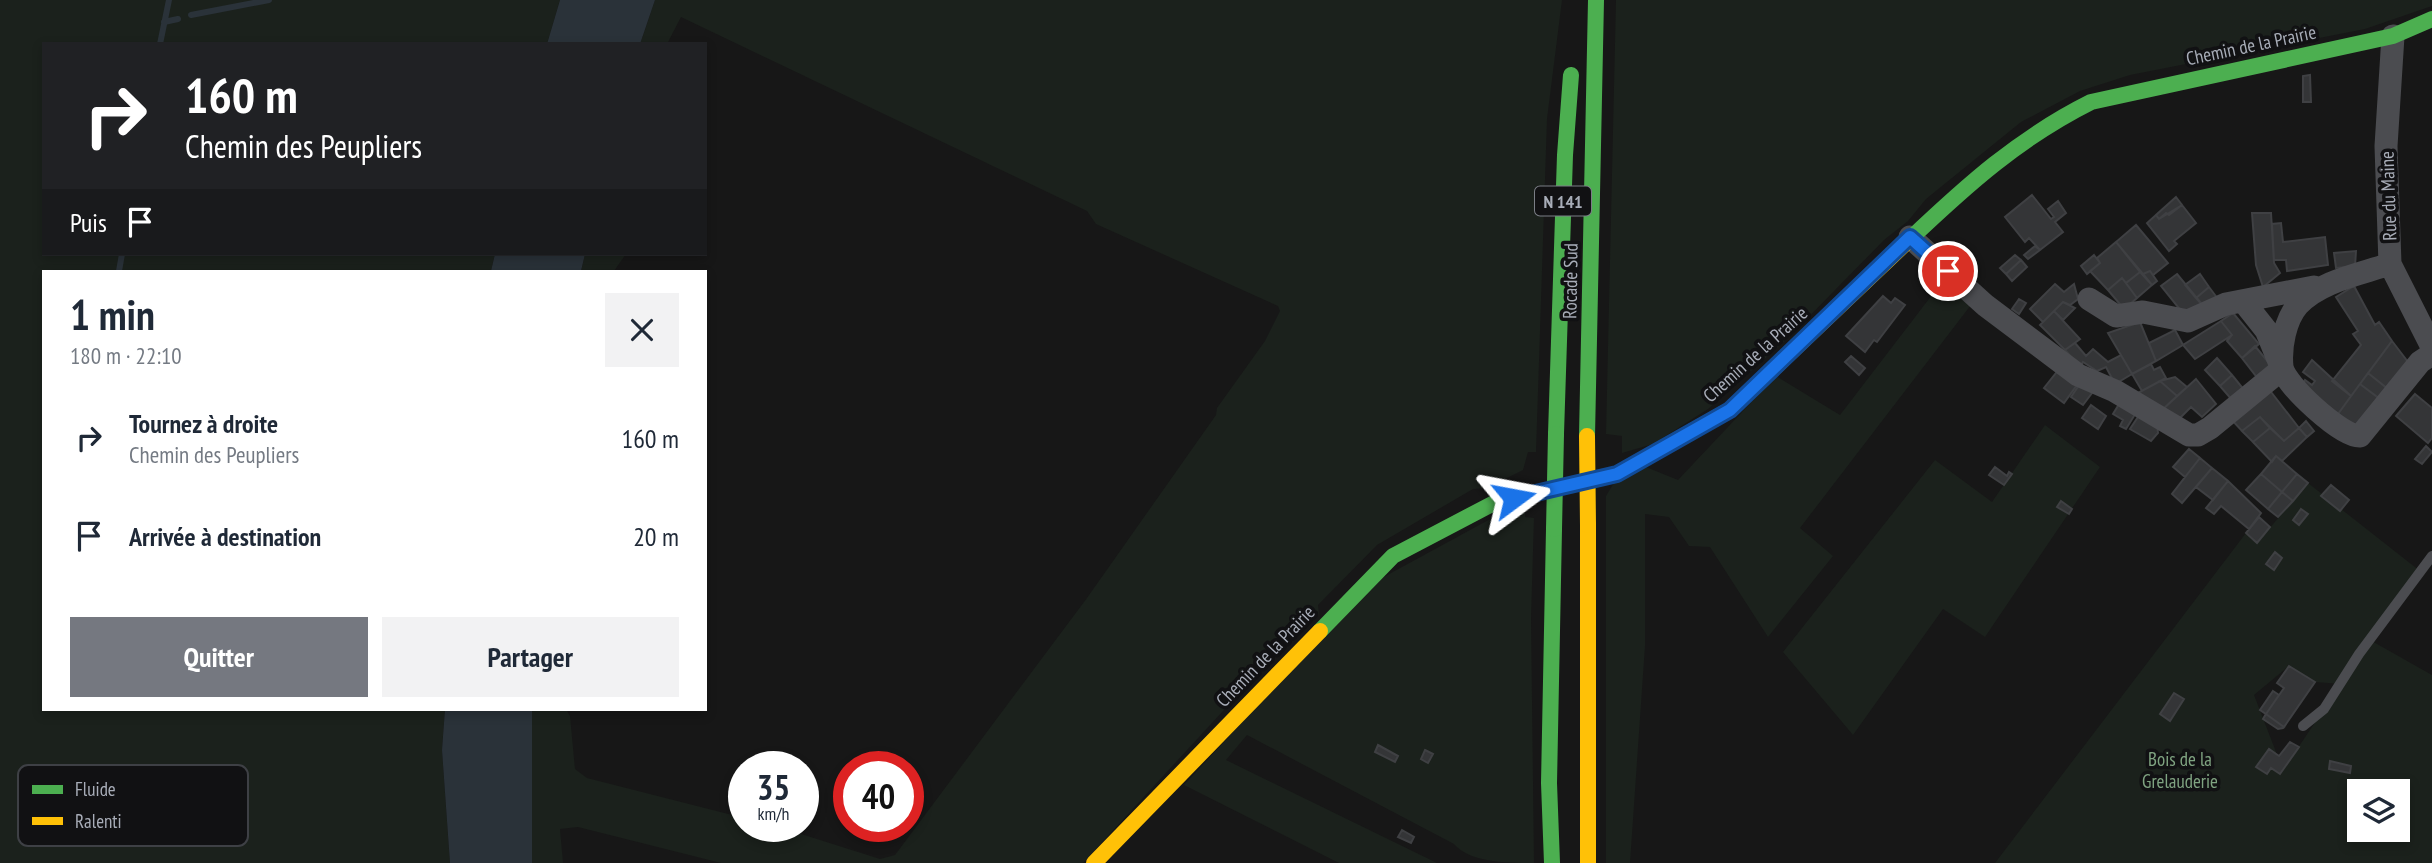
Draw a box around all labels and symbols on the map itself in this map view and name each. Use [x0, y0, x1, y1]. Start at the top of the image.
street label: Chemin de la Prairie [2184, 19, 2318, 70]
street label: Rue du Maine [2374, 151, 2402, 241]
road number: N 141 [1535, 186, 1591, 216]
pin [1918, 241, 1978, 301]
street label: Rocade Sud [1557, 243, 1583, 319]
street label: Chemin de la Prairie [1698, 301, 1812, 407]
position arrow [1477, 461, 1551, 535]
street label: Chemin de la Prairie [1210, 600, 1320, 712]
park label: Bois de la Grelauderie [2142, 747, 2218, 793]
speed limit sign: 40 [833, 751, 924, 842]
legend [18, 765, 248, 846]
text: Fluide [75, 777, 116, 801]
text: Ralenti [75, 809, 122, 833]

